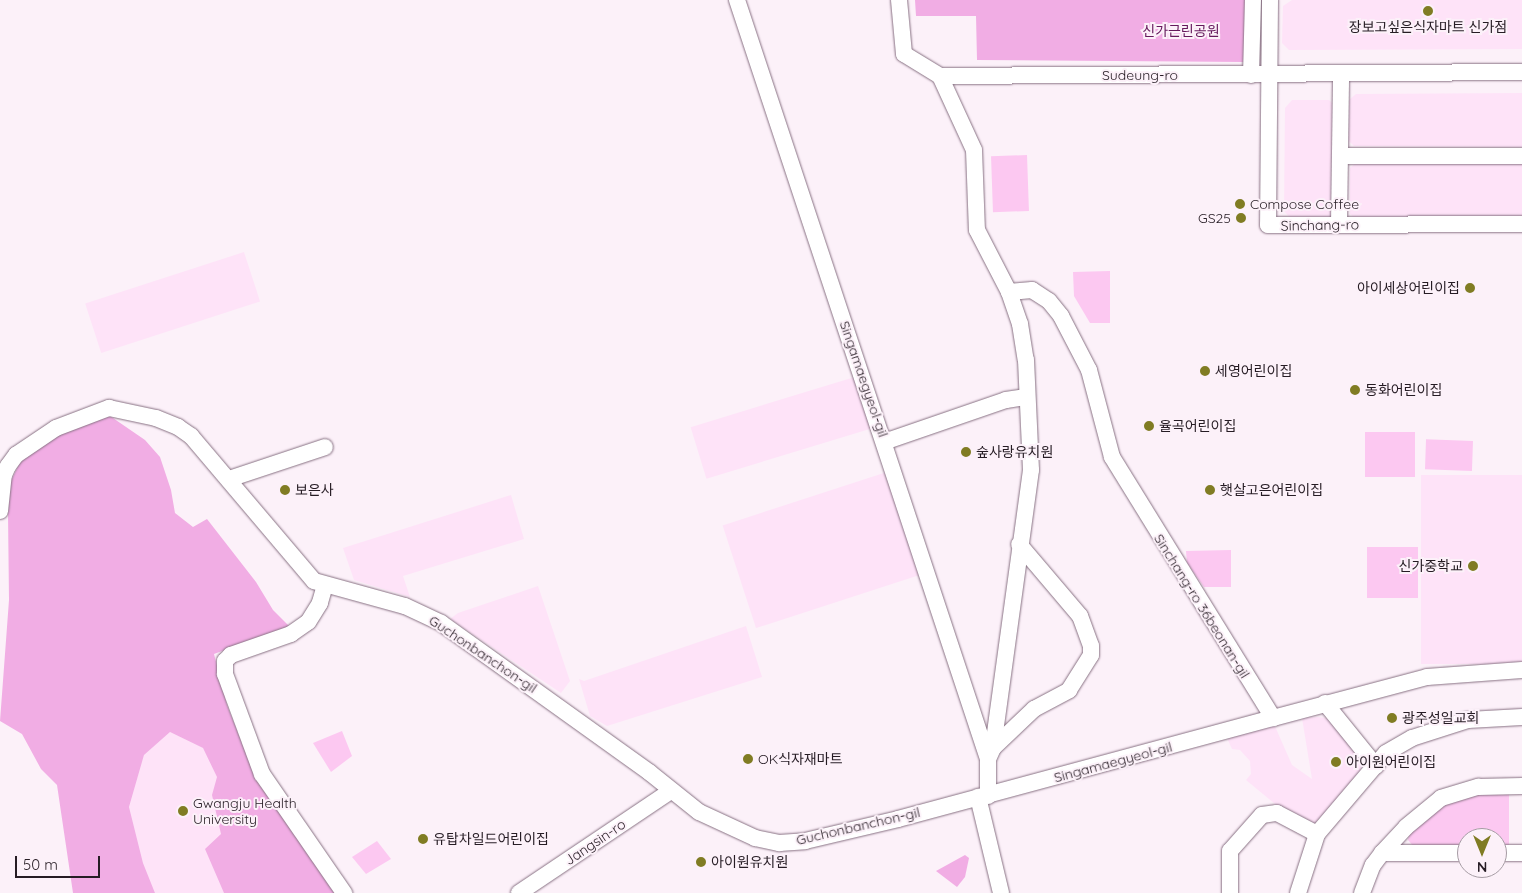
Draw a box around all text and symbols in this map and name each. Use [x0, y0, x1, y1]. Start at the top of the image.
marker: 장보고싶은식자마트 신가점 [1422, 5, 1434, 17]
place label: 장보고싶은식자마트 신가점 [1349, 19, 1507, 35]
park label: 신가근린공원 [1142, 23, 1220, 39]
street label: Sudeung-ro [1102, 67, 1178, 83]
place label: Compose Coffee [1250, 196, 1359, 212]
marker: Compose Coffee [1234, 198, 1246, 210]
place label: GS25 [1198, 210, 1231, 226]
marker: GS25 [1235, 212, 1247, 224]
street label: Sinchang-ro [1281, 216, 1359, 234]
place label: 아이세상어린이집 [1357, 280, 1460, 296]
marker: 아이세상어린이집 [1464, 282, 1476, 294]
street label: Singamaegyeol-gil [836, 319, 892, 439]
place label: 세영어린이집 [1215, 363, 1292, 379]
marker: 세영어린이집 [1199, 365, 1211, 377]
place label: 동화어린이집 [1365, 382, 1442, 398]
marker: 동화어린이집 [1349, 384, 1361, 396]
place label: 율곡어린이집 [1159, 418, 1236, 434]
marker: 율곡어린이집 [1143, 420, 1155, 432]
place label: 숲사랑유치원 [976, 444, 1053, 460]
marker: 숲사랑유치원 [960, 446, 972, 458]
place label: 보은사 [295, 482, 334, 498]
place label: 햇살고은어린이집 [1220, 482, 1323, 498]
marker: 보은사 [279, 484, 291, 496]
marker: 햇살고은어린이집 [1204, 484, 1216, 496]
street label: Sinchang-ro 36beonan-gil [1151, 531, 1253, 681]
place label: 신가중학교 [1399, 558, 1463, 574]
marker: 신가중학교 [1467, 560, 1479, 572]
street label: Guchonbanchon-gil [426, 612, 540, 696]
place label: 광주성일교회 [1402, 710, 1479, 726]
marker: 광주성일교회 [1386, 712, 1398, 724]
street label: Singamaegyeol-gil [1052, 738, 1174, 786]
place label: OK식자재마트 [758, 751, 843, 767]
marker: OK식자재마트 [742, 753, 754, 765]
place label: 아이원어린이집 [1346, 754, 1436, 770]
marker: 아이원어린이집 [1330, 756, 1342, 768]
place label: Gwangju Health University [193, 795, 297, 828]
street label: Guchonbanchon-gil [794, 804, 922, 848]
marker: Gwangju Health University [177, 805, 189, 817]
street label: Jangsin-ro [561, 816, 629, 868]
north arrow [1457, 828, 1507, 878]
place label: 유탑차일드어린이집 [433, 831, 549, 847]
marker: 유탑차일드어린이집 [417, 833, 429, 845]
scale bar [18, 846, 102, 878]
place label: 아이원유치원 [711, 854, 788, 870]
text: 50 m [23, 855, 58, 874]
marker: 아이원유치원 [695, 856, 707, 868]
text: N [1477, 858, 1487, 876]

